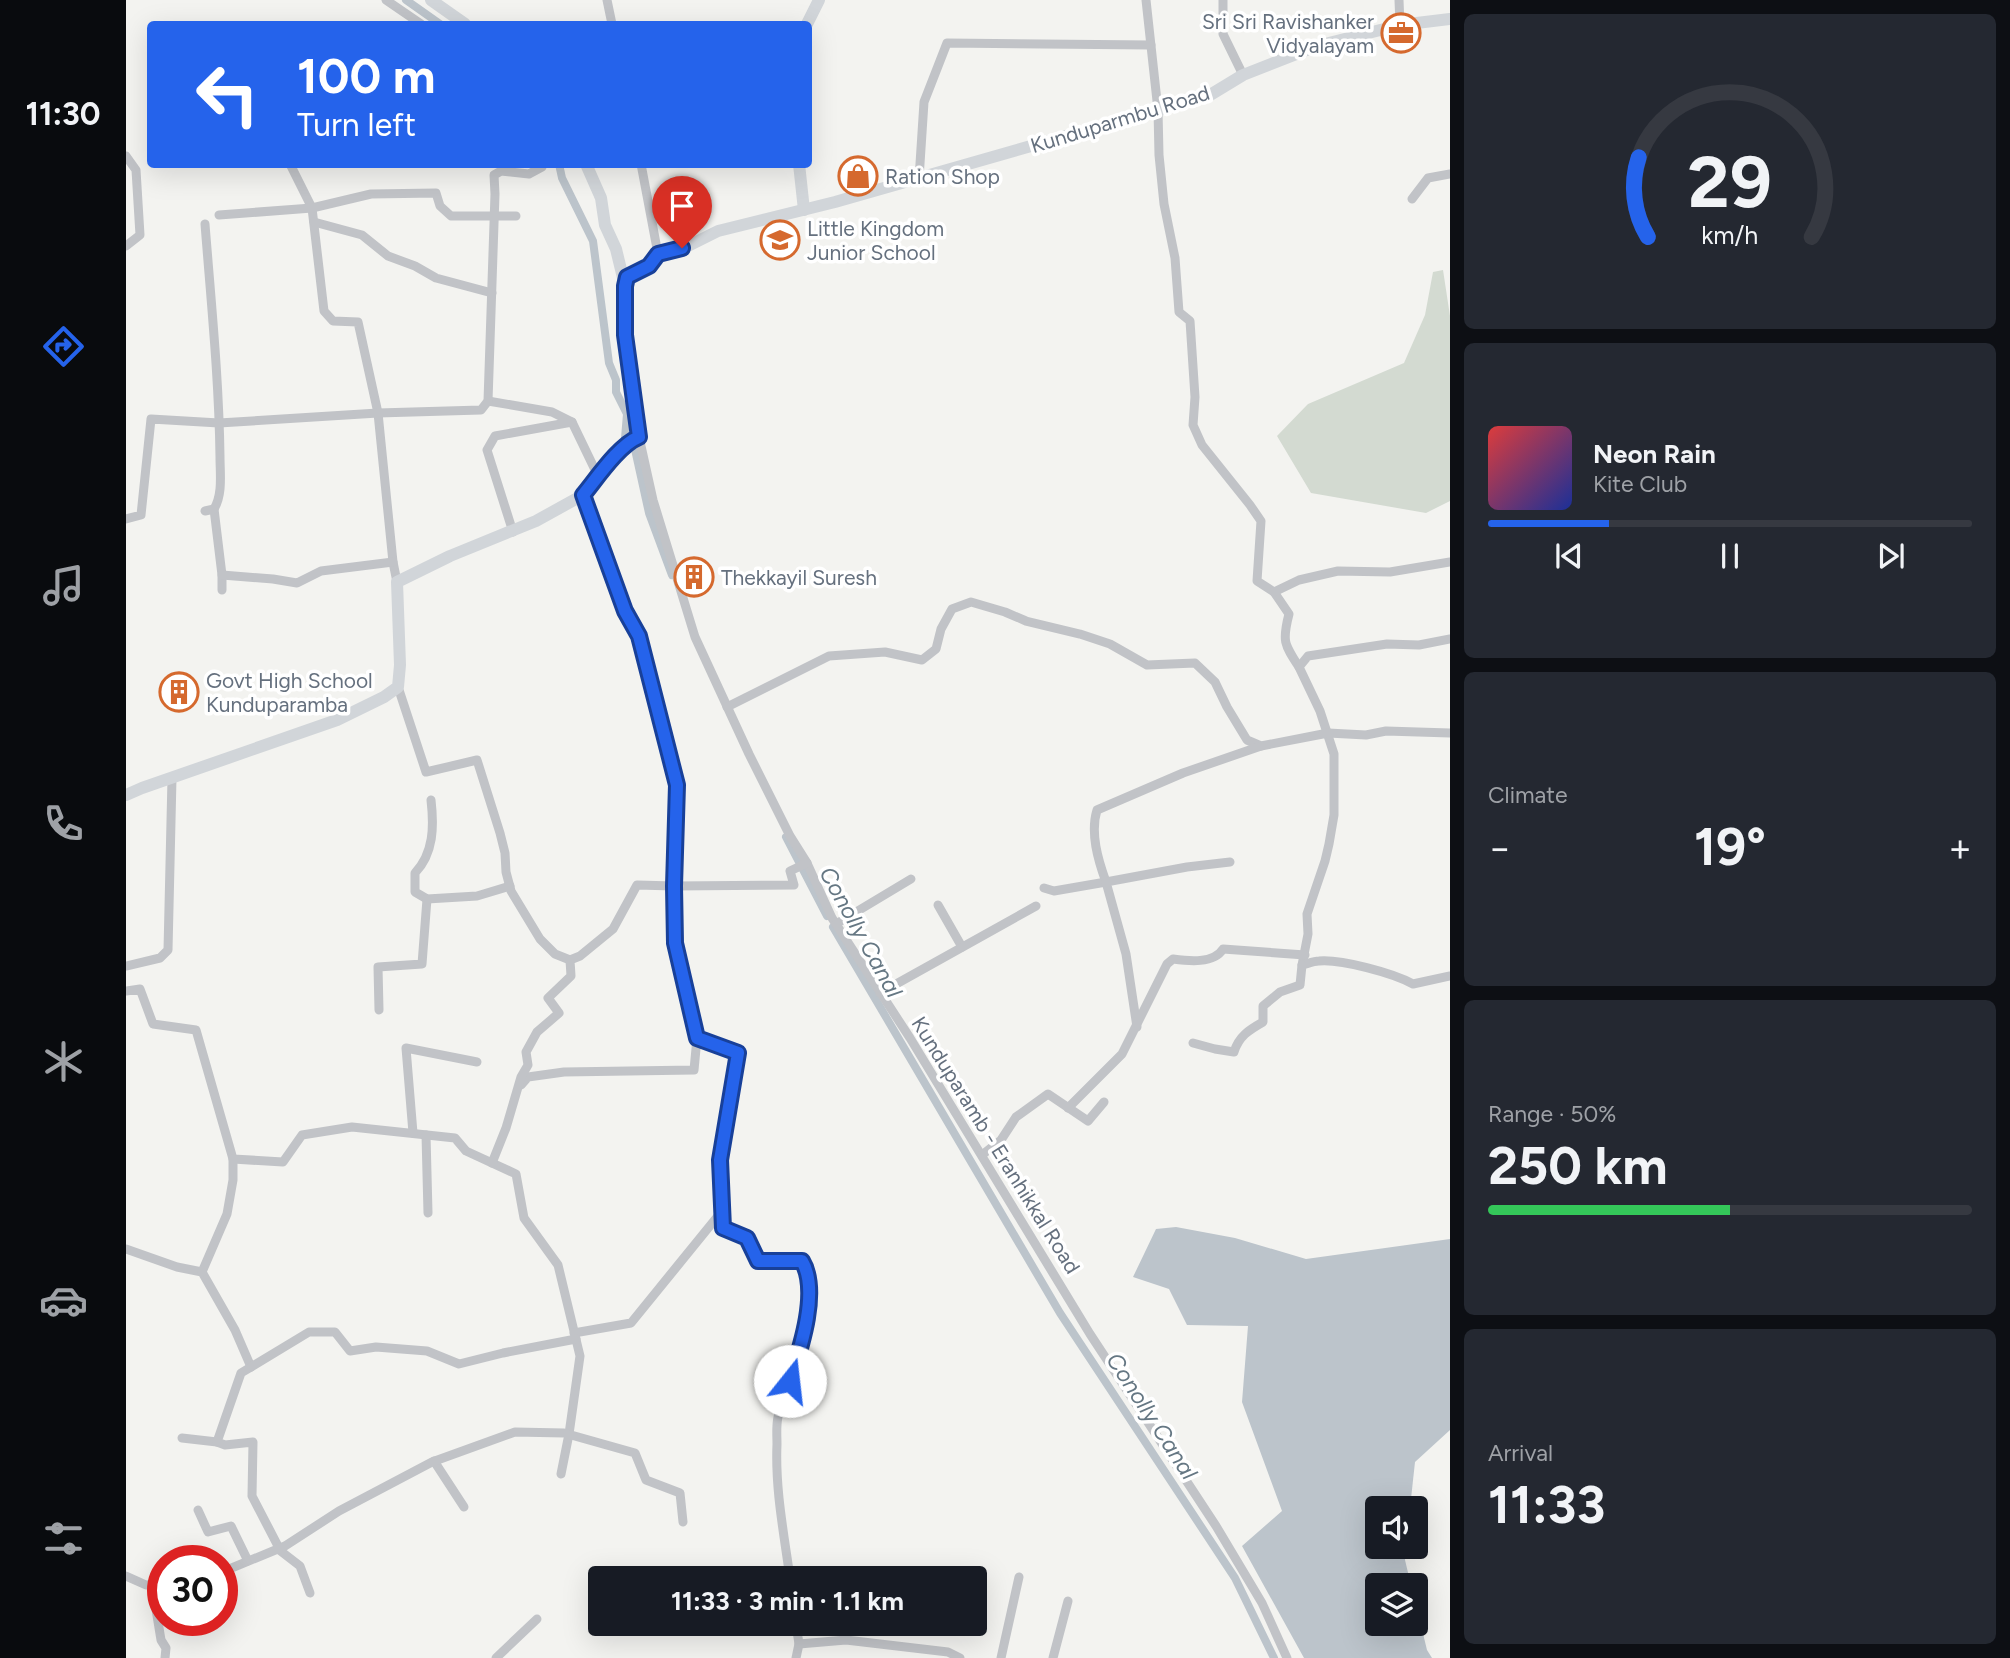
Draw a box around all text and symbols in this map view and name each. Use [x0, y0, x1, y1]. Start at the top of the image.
place label: Sri Sri Ravishanker Vidyalayam [1202, 9, 1374, 58]
office icon: Sri Sri Ravishanker Vidyalayam [1380, 12, 1422, 54]
text: 100 m [297, 46, 436, 105]
icon: left [182, 49, 273, 140]
street label: Kunduparmbu Road [1027, 80, 1213, 158]
text: 11:30 [25, 95, 101, 133]
text: Turn left [297, 106, 416, 144]
text: 29 [1688, 139, 1772, 226]
shop icon: Ration Shop [837, 155, 879, 197]
place label: Ration Shop [885, 164, 1000, 189]
pin [652, 176, 712, 248]
icon: arrive [663, 187, 701, 225]
place label: Little Kingdom Junior School [807, 216, 944, 265]
school or university icon: Little Kingdom Junior School [759, 219, 801, 261]
text: km/h [1701, 220, 1759, 250]
icon: directions [39, 322, 88, 371]
text: Neon Rain [1593, 438, 1716, 470]
text: Kite Club [1593, 470, 1687, 498]
icon: previous [1550, 537, 1588, 575]
icon: pause [1711, 537, 1749, 575]
icon: next [1872, 537, 1910, 575]
building icon: Thekkayil Suresh [673, 556, 715, 598]
icon: music [39, 561, 88, 610]
place label: Thekkayil Suresh [721, 565, 877, 590]
place label: Govt High School Kunduparamba [206, 668, 373, 717]
building icon: Govt High School Kunduparamba [158, 671, 200, 713]
text: Climate [1488, 781, 1567, 809]
icon: phone [39, 799, 88, 848]
text: 19° [1694, 816, 1766, 878]
text: − [1488, 825, 1512, 871]
text: + [1948, 825, 1972, 871]
water label: Conolly Canal [813, 862, 909, 1003]
street label: Kunduparamb - Eranhikkal Road [906, 1012, 1086, 1278]
icon: climate [39, 1037, 88, 1086]
text: Range · 50% [1488, 1100, 1616, 1128]
text: 250 km [1488, 1135, 1668, 1197]
icon: car [39, 1276, 88, 1325]
position arrow [753, 1344, 827, 1418]
water label: Conolly Canal [1101, 1347, 1204, 1485]
text: Arrival [1488, 1439, 1553, 1467]
text: 11:33 [1488, 1474, 1605, 1536]
map controls [1365, 1496, 1428, 1636]
button: sound [1365, 1496, 1428, 1559]
icon: filters [39, 1514, 88, 1563]
speed limit sign: 30 [147, 1545, 238, 1636]
button: layers [1365, 1573, 1428, 1636]
text: 11:33 · 3 min · 1.1 km [671, 1585, 904, 1617]

